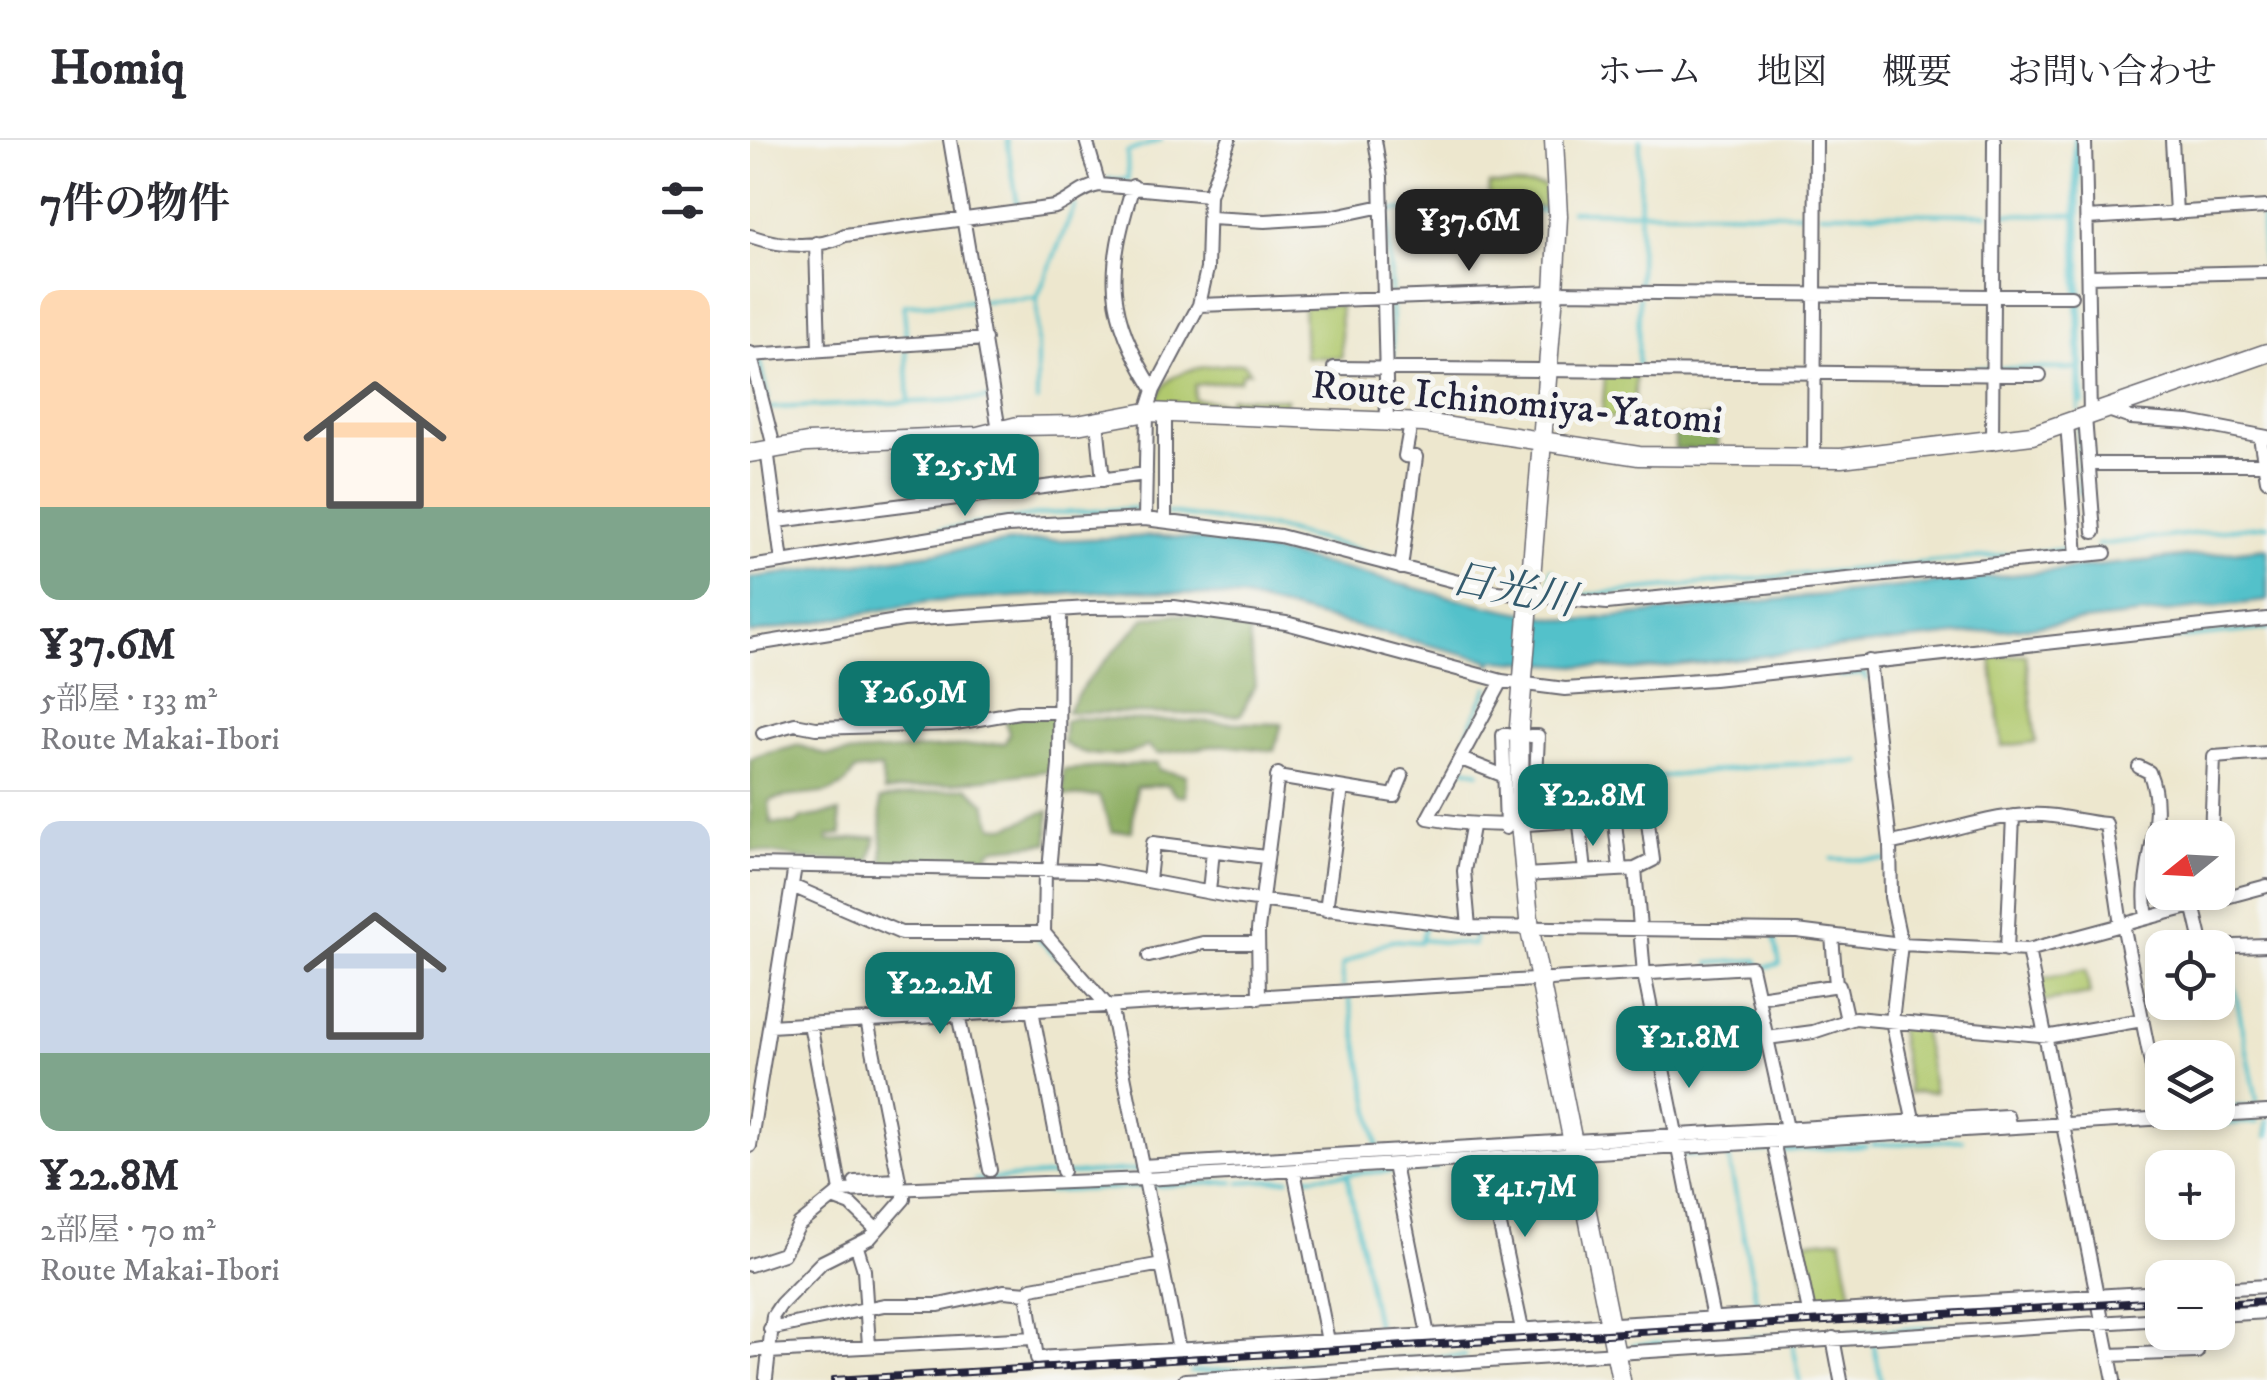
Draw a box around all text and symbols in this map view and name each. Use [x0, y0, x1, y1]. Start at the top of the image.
text: Homiq [50, 39, 185, 99]
text: ホーム [1597, 51, 1702, 95]
text: 地図 [1757, 51, 1827, 95]
text: 概要 [1882, 51, 1952, 95]
text: お問い合わせ [2007, 51, 2217, 95]
icon: filters [655, 173, 710, 228]
text: 7件の物件 [40, 179, 230, 231]
pin: ¥37.6M [1388, 189, 1550, 274]
text: ¥37.6M [1417, 201, 1521, 241]
icon: home [285, 355, 465, 535]
street label: Route Ichinomiya-Yatomi [1309, 361, 1725, 447]
pin: ¥25.5M [884, 434, 1046, 519]
text: ¥25.5M [913, 446, 1017, 486]
water label: 日光川 [1446, 553, 1584, 629]
text: ¥37.6M [40, 620, 176, 672]
pin: ¥26.9M [833, 661, 995, 746]
text: ¥26.9M [861, 673, 967, 713]
text: 5部屋 · 133 m² [40, 680, 217, 720]
text: Route Makai-Ibori [40, 720, 280, 760]
pin: ¥22.8M [1512, 764, 1674, 849]
text: ¥22.8M [1540, 776, 1646, 816]
north arrow [2145, 820, 2235, 910]
map controls [2145, 820, 2235, 1350]
icon: home [285, 886, 465, 1066]
button: locate [2145, 930, 2235, 1020]
pin: ¥22.2M [859, 952, 1021, 1037]
text: ¥22.2M [887, 964, 993, 1004]
pin: ¥21.8M [1608, 1006, 1770, 1091]
text: ¥21.8M [1638, 1018, 1740, 1058]
button: layers [2145, 1040, 2235, 1130]
button: + [2145, 1150, 2235, 1240]
text: ¥22.8M [40, 1151, 179, 1203]
pin: ¥41.7M [1444, 1155, 1606, 1240]
text: ¥41.7M [1473, 1167, 1577, 1207]
text: 2部屋 · 70 m² [40, 1211, 216, 1251]
text: Route Makai-Ibori [40, 1251, 280, 1291]
button: − [2145, 1260, 2235, 1350]

